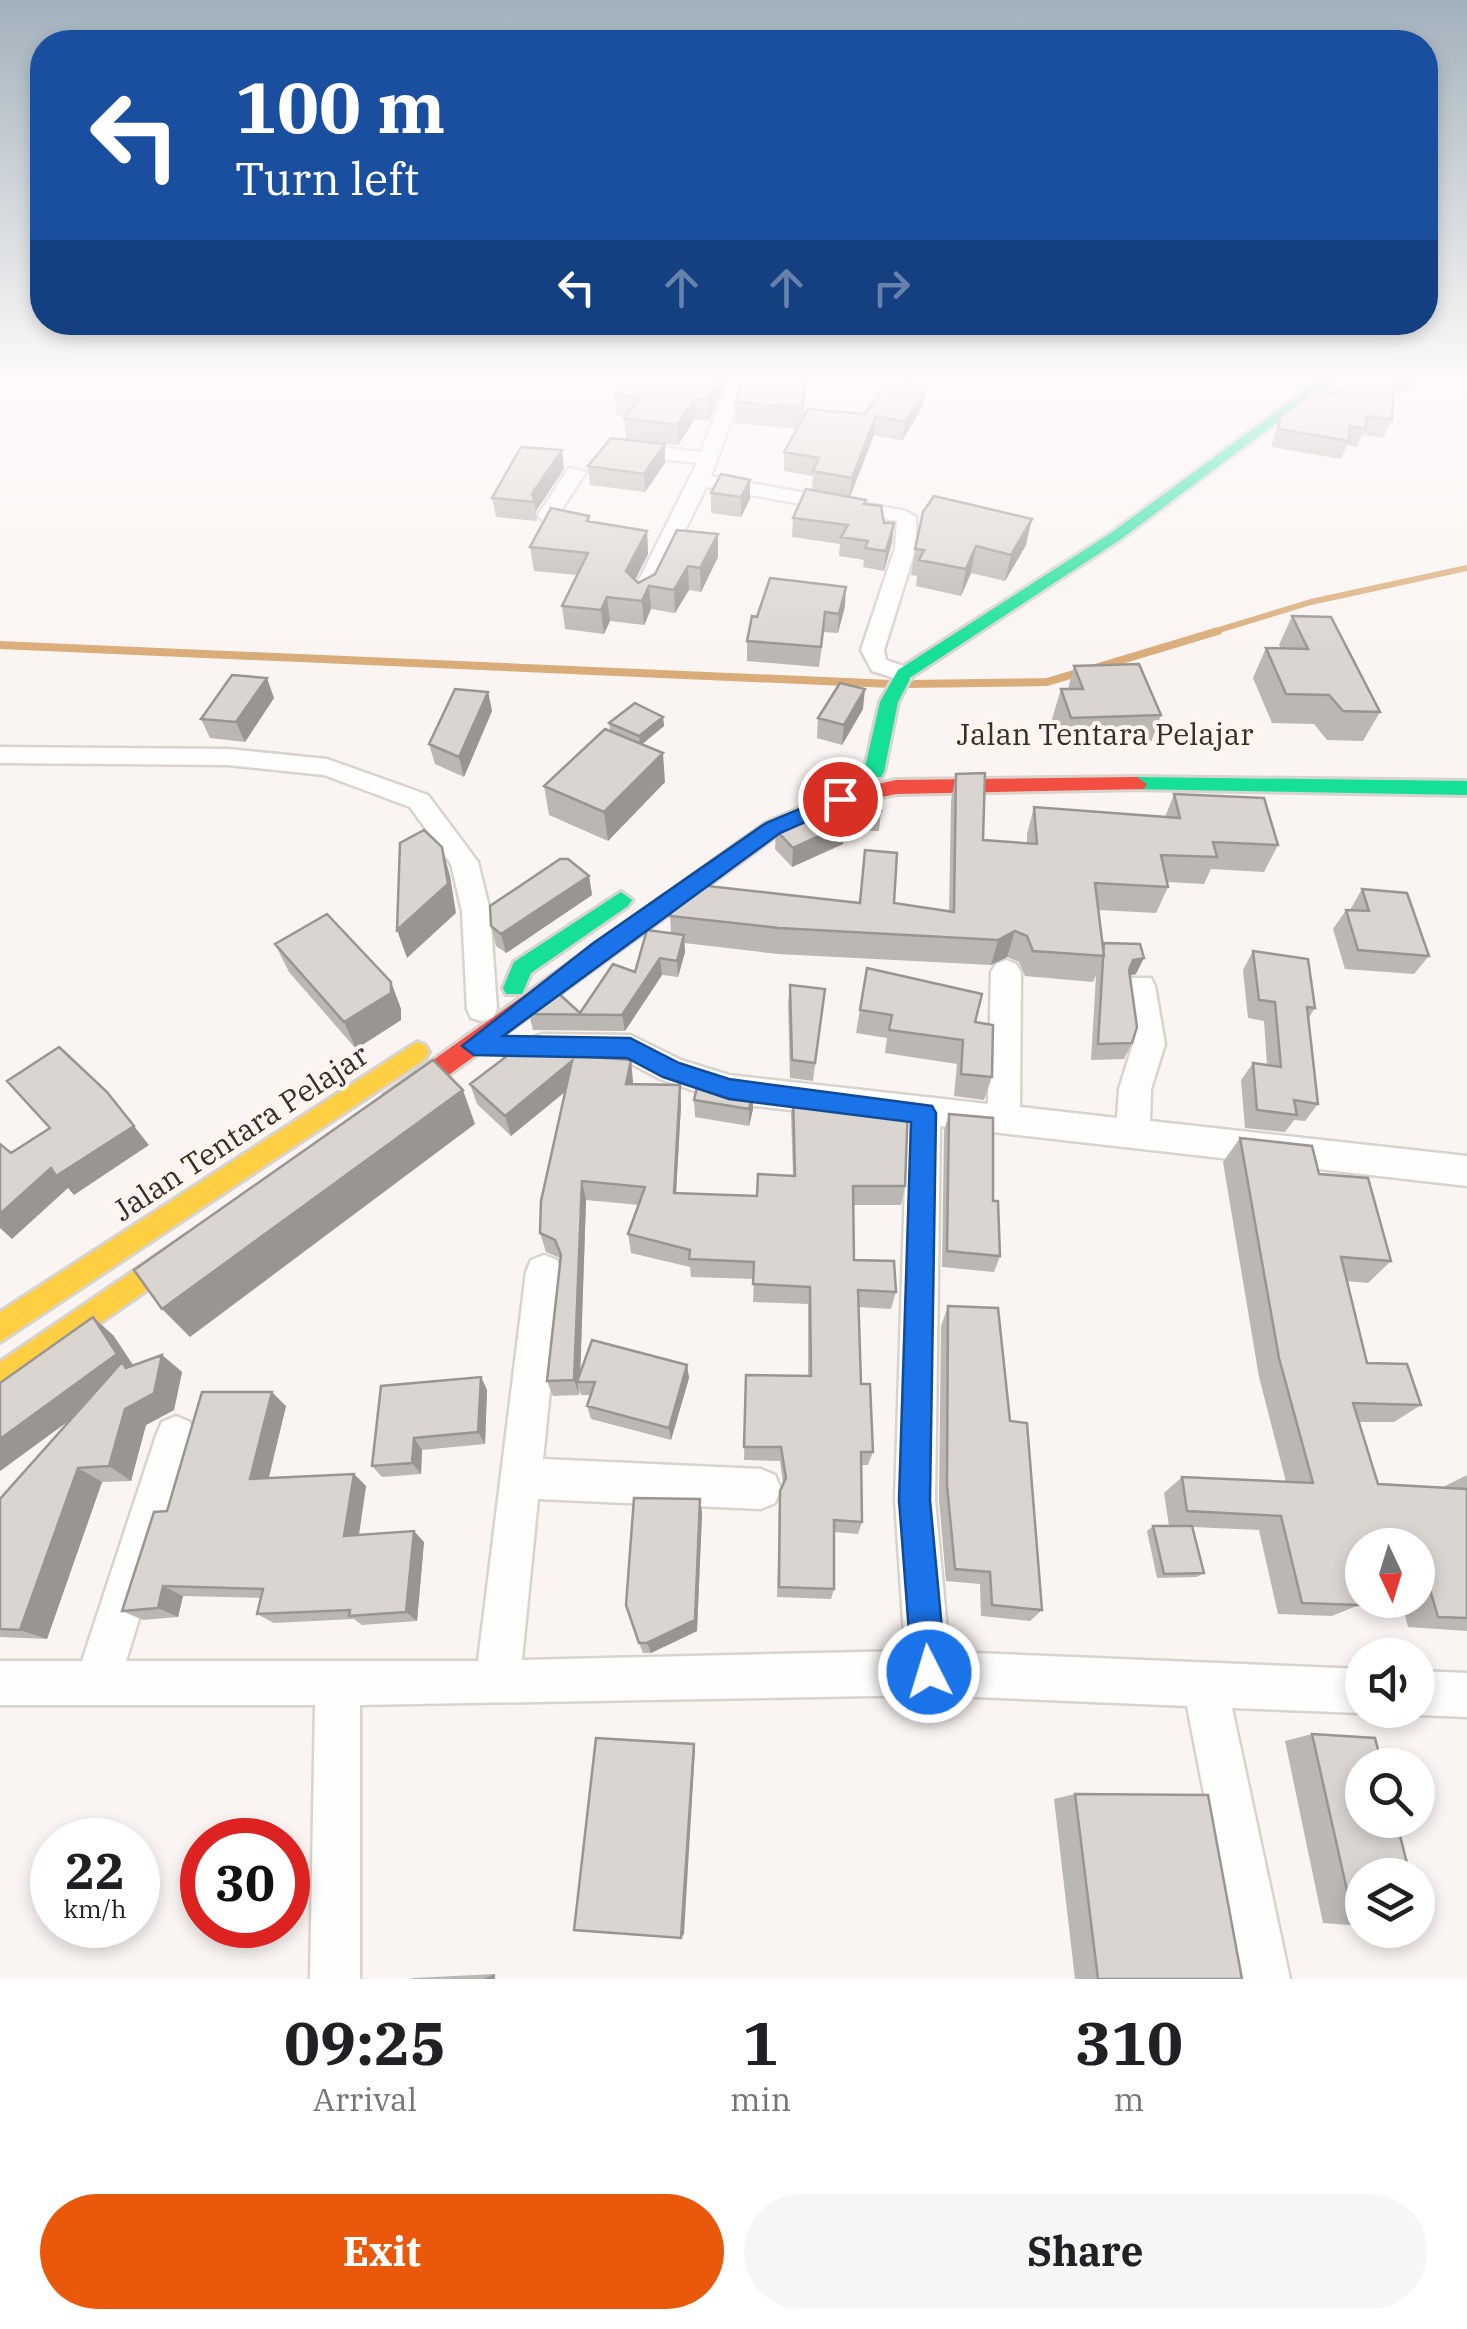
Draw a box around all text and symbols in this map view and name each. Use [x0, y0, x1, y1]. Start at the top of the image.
text: 100 m [235, 61, 445, 152]
icon: left [70, 70, 200, 200]
text: Turn left [235, 149, 419, 207]
icon: left [549, 260, 604, 315]
icon: ahead [654, 260, 709, 315]
icon: ahead [759, 260, 814, 315]
icon: right [864, 260, 919, 315]
street label: Jalan Tentara Pelajar [957, 714, 1253, 753]
pin [798, 757, 883, 842]
icon: arrive [813, 772, 868, 827]
street label: Jalan Tentara Pelajar [105, 1035, 375, 1229]
north arrow [1345, 1528, 1435, 1618]
map controls [1345, 1528, 1435, 1948]
position arrow [877, 1620, 981, 1724]
button: sound [1345, 1638, 1435, 1728]
button: search [1345, 1748, 1435, 1838]
speed limit sign: 30 [180, 1818, 310, 1948]
text: 22 [65, 1838, 125, 1903]
button: layers [1345, 1858, 1435, 1948]
text: km/h [63, 1892, 127, 1925]
text: 09:25 [284, 2003, 446, 2082]
text: 1 [743, 2003, 779, 2082]
text: 310 [1075, 2003, 1183, 2082]
text: Arrival [313, 2078, 417, 2120]
text: min [730, 2078, 791, 2120]
text: m [1114, 2078, 1144, 2120]
button: Exit [40, 2194, 724, 2309]
button: Share [744, 2194, 1427, 2309]

